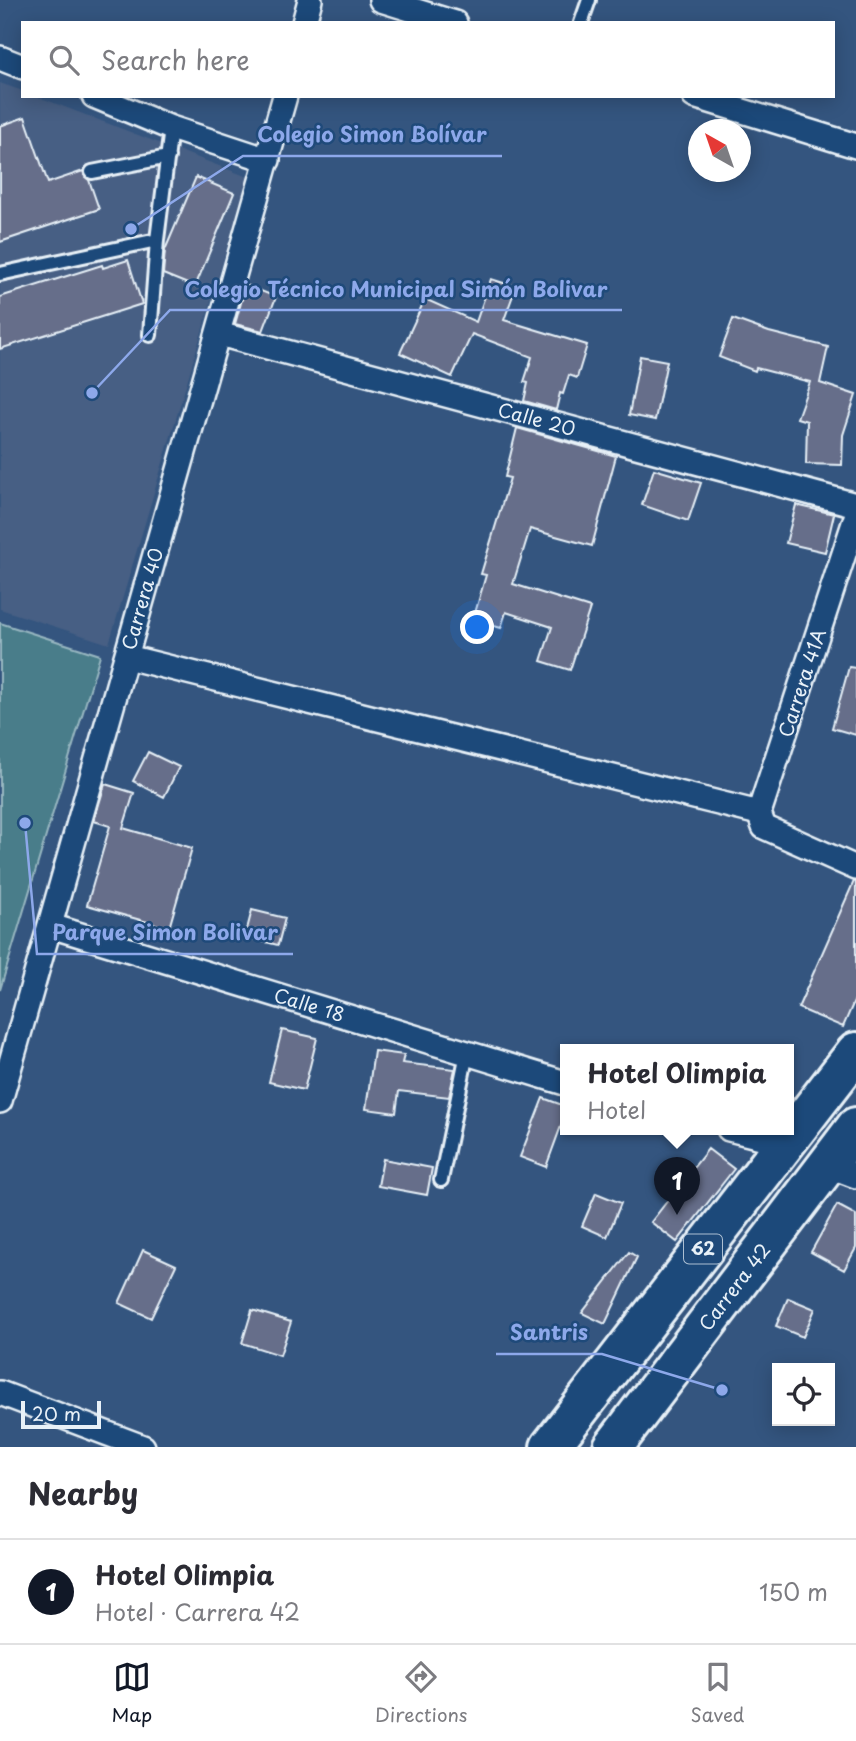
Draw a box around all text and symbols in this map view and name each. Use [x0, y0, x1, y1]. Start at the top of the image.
search box [21, 21, 835, 98]
text: Search here [101, 40, 250, 79]
icon: search [45, 41, 83, 79]
callout: Colegio Simon Bolívar [243, 114, 502, 156]
text: Colegio Simon Bolívar [257, 117, 487, 149]
north arrow [688, 119, 751, 182]
callout: Colegio Técnico Municipal Simón Bolivar [170, 268, 622, 310]
text: Colegio Técnico Municipal Simón Bolivar [185, 272, 608, 304]
street label: Calle 20 [495, 395, 579, 442]
street label: Carrera 40 [114, 544, 169, 653]
your location [460, 610, 494, 644]
street label: Carrera 41A [770, 625, 832, 741]
callout: Parque Simon Bolivar [37, 912, 293, 954]
text: Parque Simon Bolivar [52, 915, 278, 947]
street label: Calle 18 [271, 980, 348, 1028]
popup [560, 1044, 794, 1135]
text: Hotel Olimpia [587, 1053, 767, 1092]
text: Hotel [587, 1092, 646, 1127]
pin: 1 [654, 1157, 700, 1215]
road number: 62 [684, 1234, 722, 1264]
street label: Carrera 42 [691, 1237, 776, 1336]
callout: Santris [496, 1312, 602, 1354]
text: Santris [510, 1315, 588, 1347]
map controls [772, 1363, 835, 1426]
button: locate [772, 1363, 835, 1426]
scale bar [21, 1398, 102, 1430]
text: 20 m [32, 1399, 81, 1427]
text: Nearby [28, 1470, 138, 1515]
text: Hotel Olimpia [95, 1555, 274, 1594]
text: 1 [46, 1574, 57, 1609]
text: 150 m [759, 1574, 828, 1609]
text: Hotel · Carrera 42 [95, 1594, 300, 1629]
tab: Map [112, 1658, 152, 1728]
tab: Directions [375, 1658, 468, 1728]
tab: Saved [691, 1658, 744, 1728]

